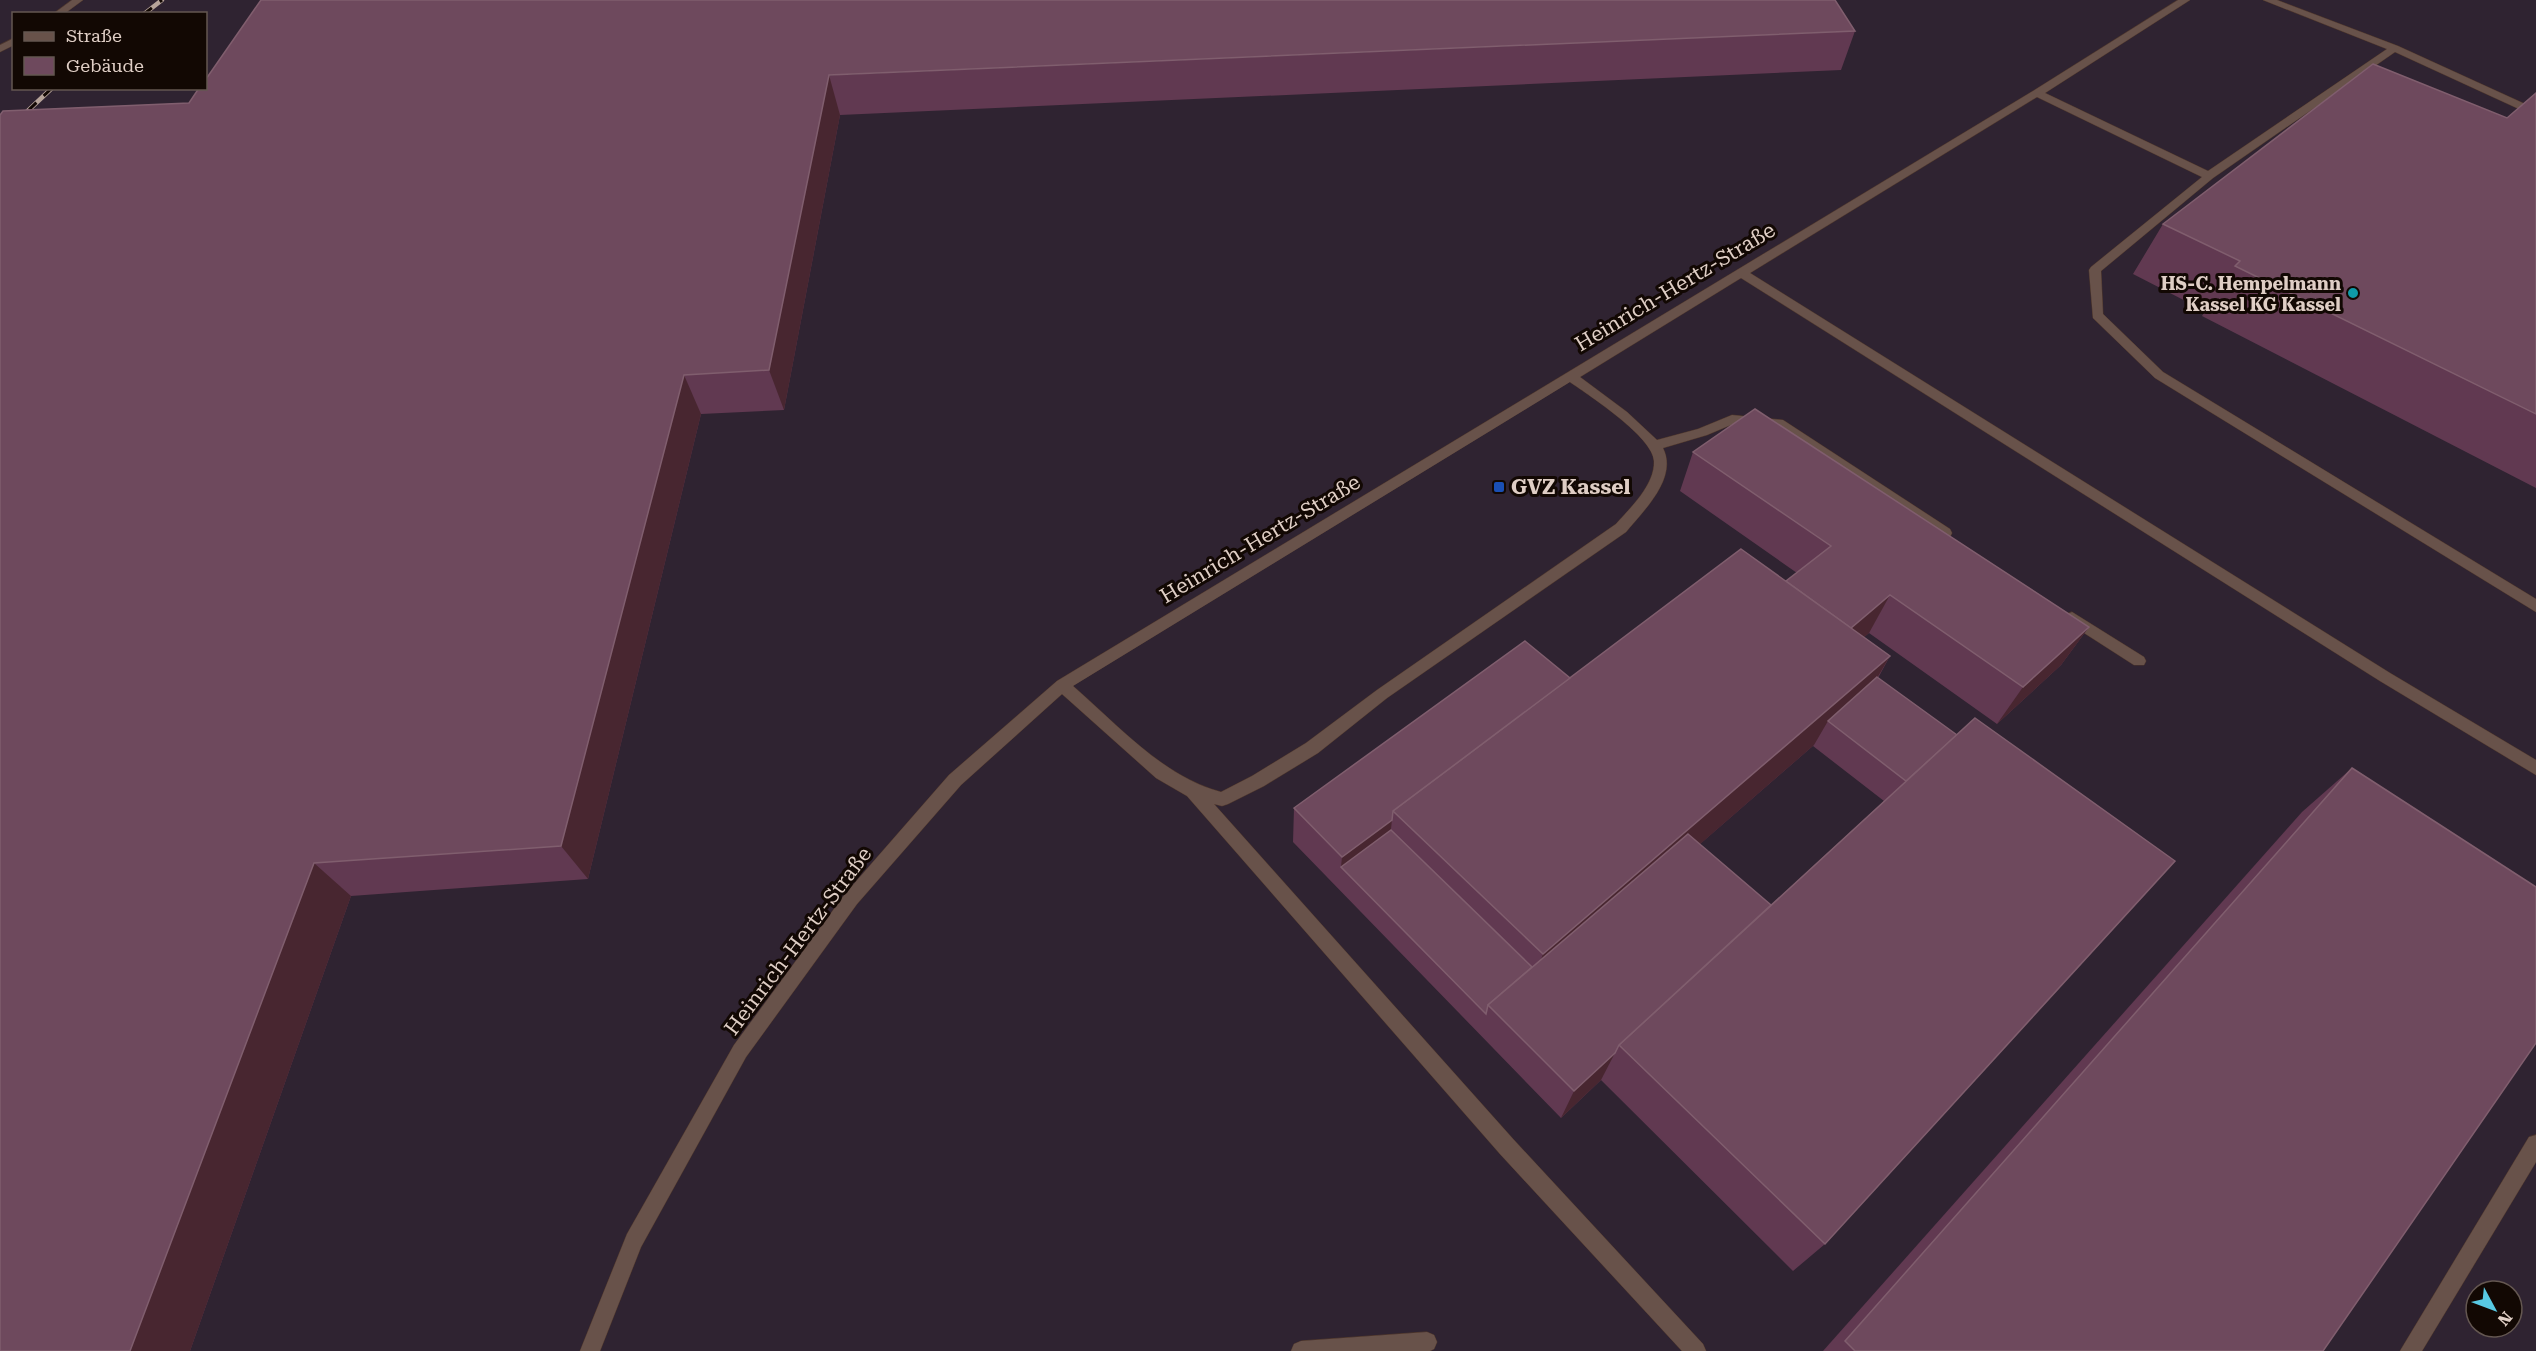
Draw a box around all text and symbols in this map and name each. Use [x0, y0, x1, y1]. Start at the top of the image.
legend [12, 12, 207, 90]
text: Straße [66, 25, 122, 46]
text: Gebäude [66, 55, 144, 76]
street label: Heinrich-Hertz-Straße [1571, 218, 1779, 356]
place label: HS-C. Hempelmann Kassel KG Kassel [2161, 273, 2341, 315]
marker: HS-C. Hempelmann Kassel KG Kassel [2346, 286, 2360, 300]
street label: Heinrich-Hertz-Straße [1156, 470, 1364, 608]
place label: GVZ Kassel [1511, 475, 1630, 499]
marker: GVZ Kassel [1492, 480, 1506, 494]
street label: Heinrich-Hertz-Straße [719, 842, 877, 1040]
north arrow [2464, 1279, 2524, 1339]
text: N [2494, 1308, 2516, 1329]

